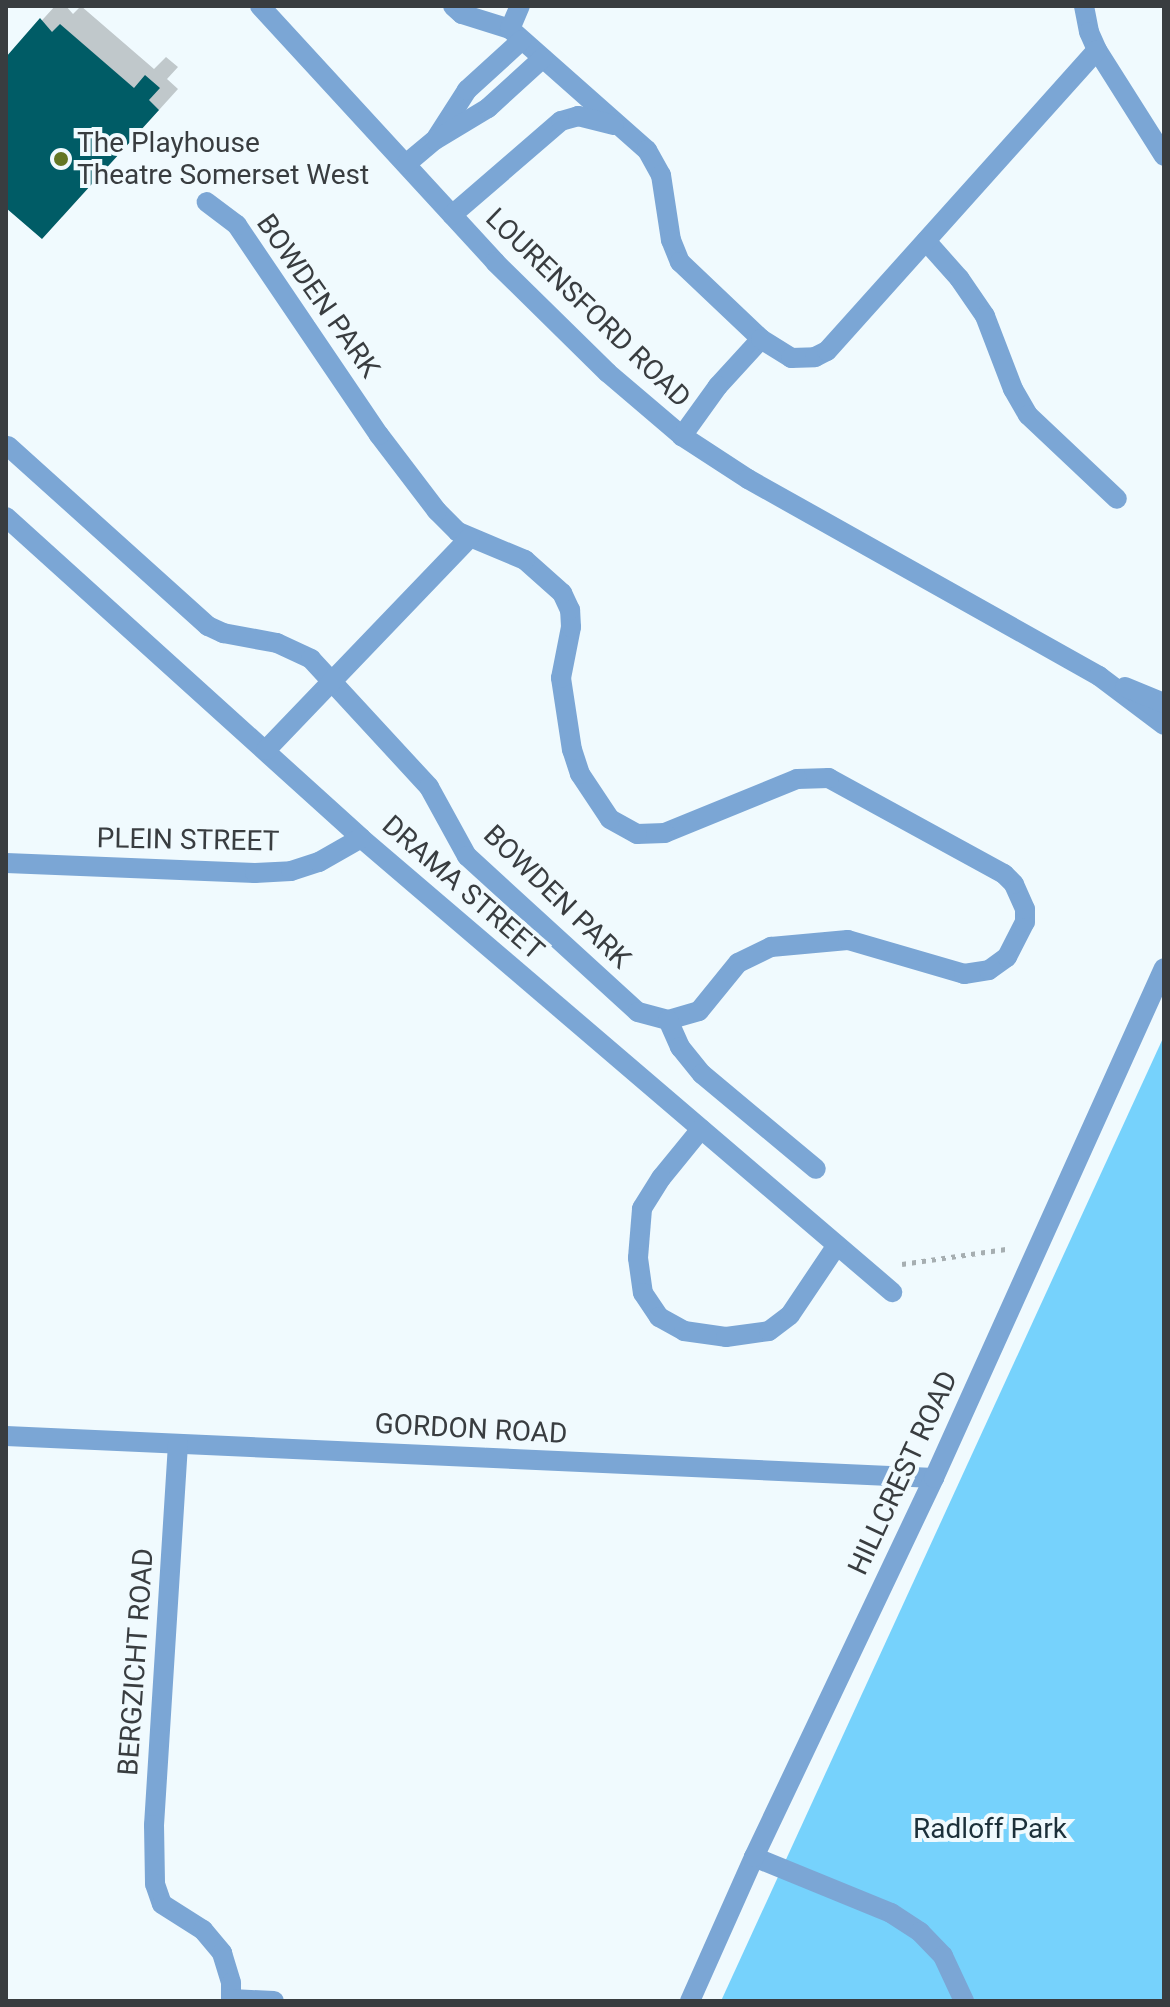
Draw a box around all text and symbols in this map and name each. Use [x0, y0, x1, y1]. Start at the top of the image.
place label: The Playhouse Theatre Somerset West [77, 126, 369, 192]
marker: The Playhouse Theatre Somerset West [52, 150, 70, 168]
street label: LOURENSFORD ROAD [479, 202, 697, 414]
street label: BOWDEN PARK [249, 208, 387, 384]
street label: DRAMA STREET [375, 809, 551, 967]
street label: BOWDEN PARK [476, 818, 638, 976]
street label: PLEIN STREET [96, 822, 280, 858]
street label: HILLCREST ROAD [841, 1366, 965, 1580]
street label: GORDON ROAD [374, 1407, 568, 1451]
street label: BERGZICHT ROAD [111, 1547, 161, 1777]
park label: Radloff Park [913, 1812, 1067, 1846]

